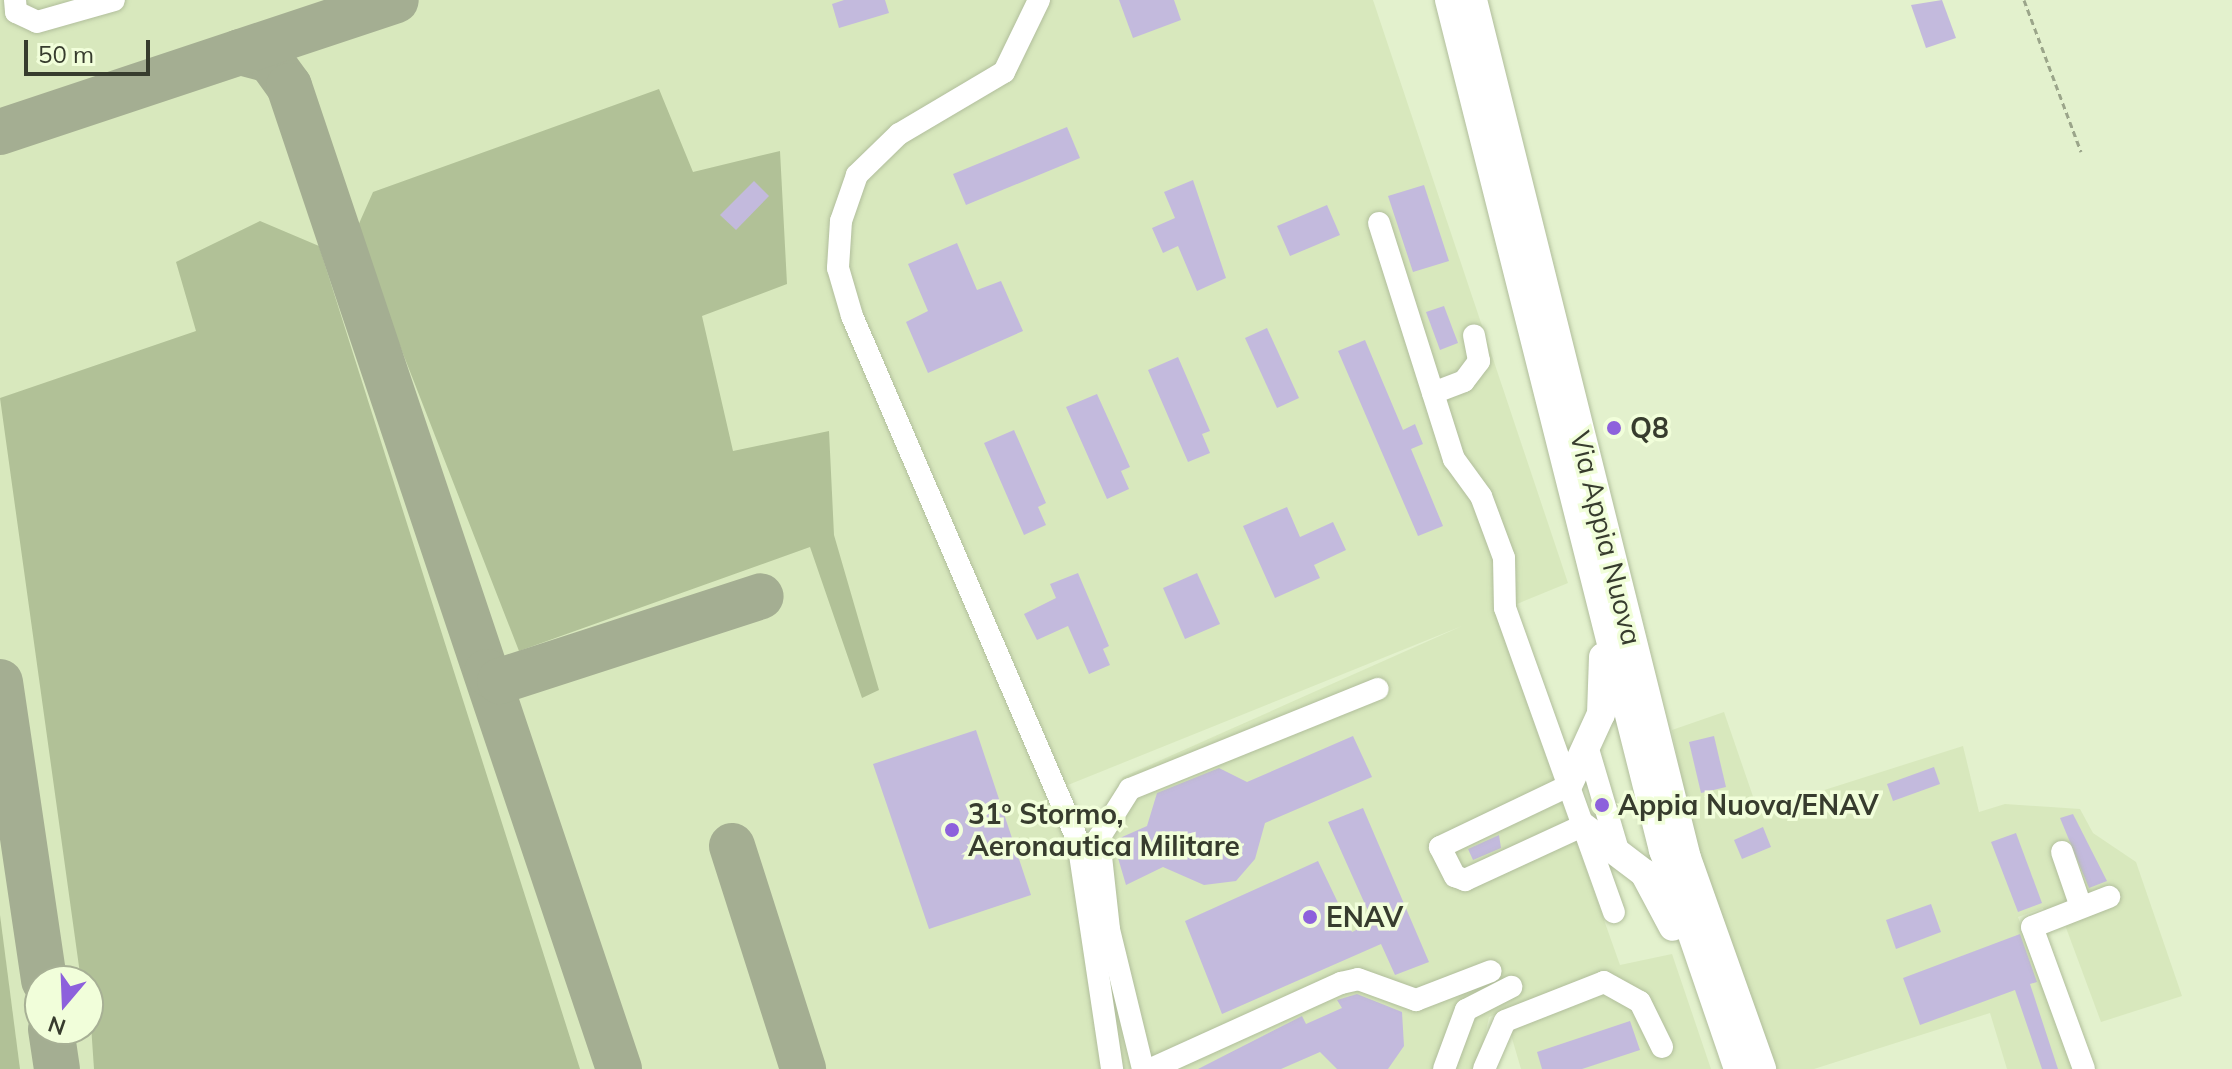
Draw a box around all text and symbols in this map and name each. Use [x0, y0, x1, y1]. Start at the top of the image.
scale bar [28, 24, 154, 74]
text: 50 m [38, 39, 94, 69]
place label: Q8 [1630, 411, 1669, 445]
marker: Q8 [1605, 419, 1623, 437]
street label: Via Appia Nuova [1563, 427, 1649, 649]
place label: Appia Nuova/ENAV [1618, 788, 1879, 822]
marker: Appia Nuova/ENAV [1593, 796, 1611, 814]
place label: 31º Stormo, Aeronautica Militare [968, 797, 1240, 863]
marker: 31º Stormo, Aeronautica Militare [943, 821, 961, 839]
place label: ENAV [1326, 900, 1403, 934]
marker: ENAV [1301, 908, 1319, 926]
north arrow [24, 965, 104, 1045]
text: N [44, 1010, 69, 1042]

